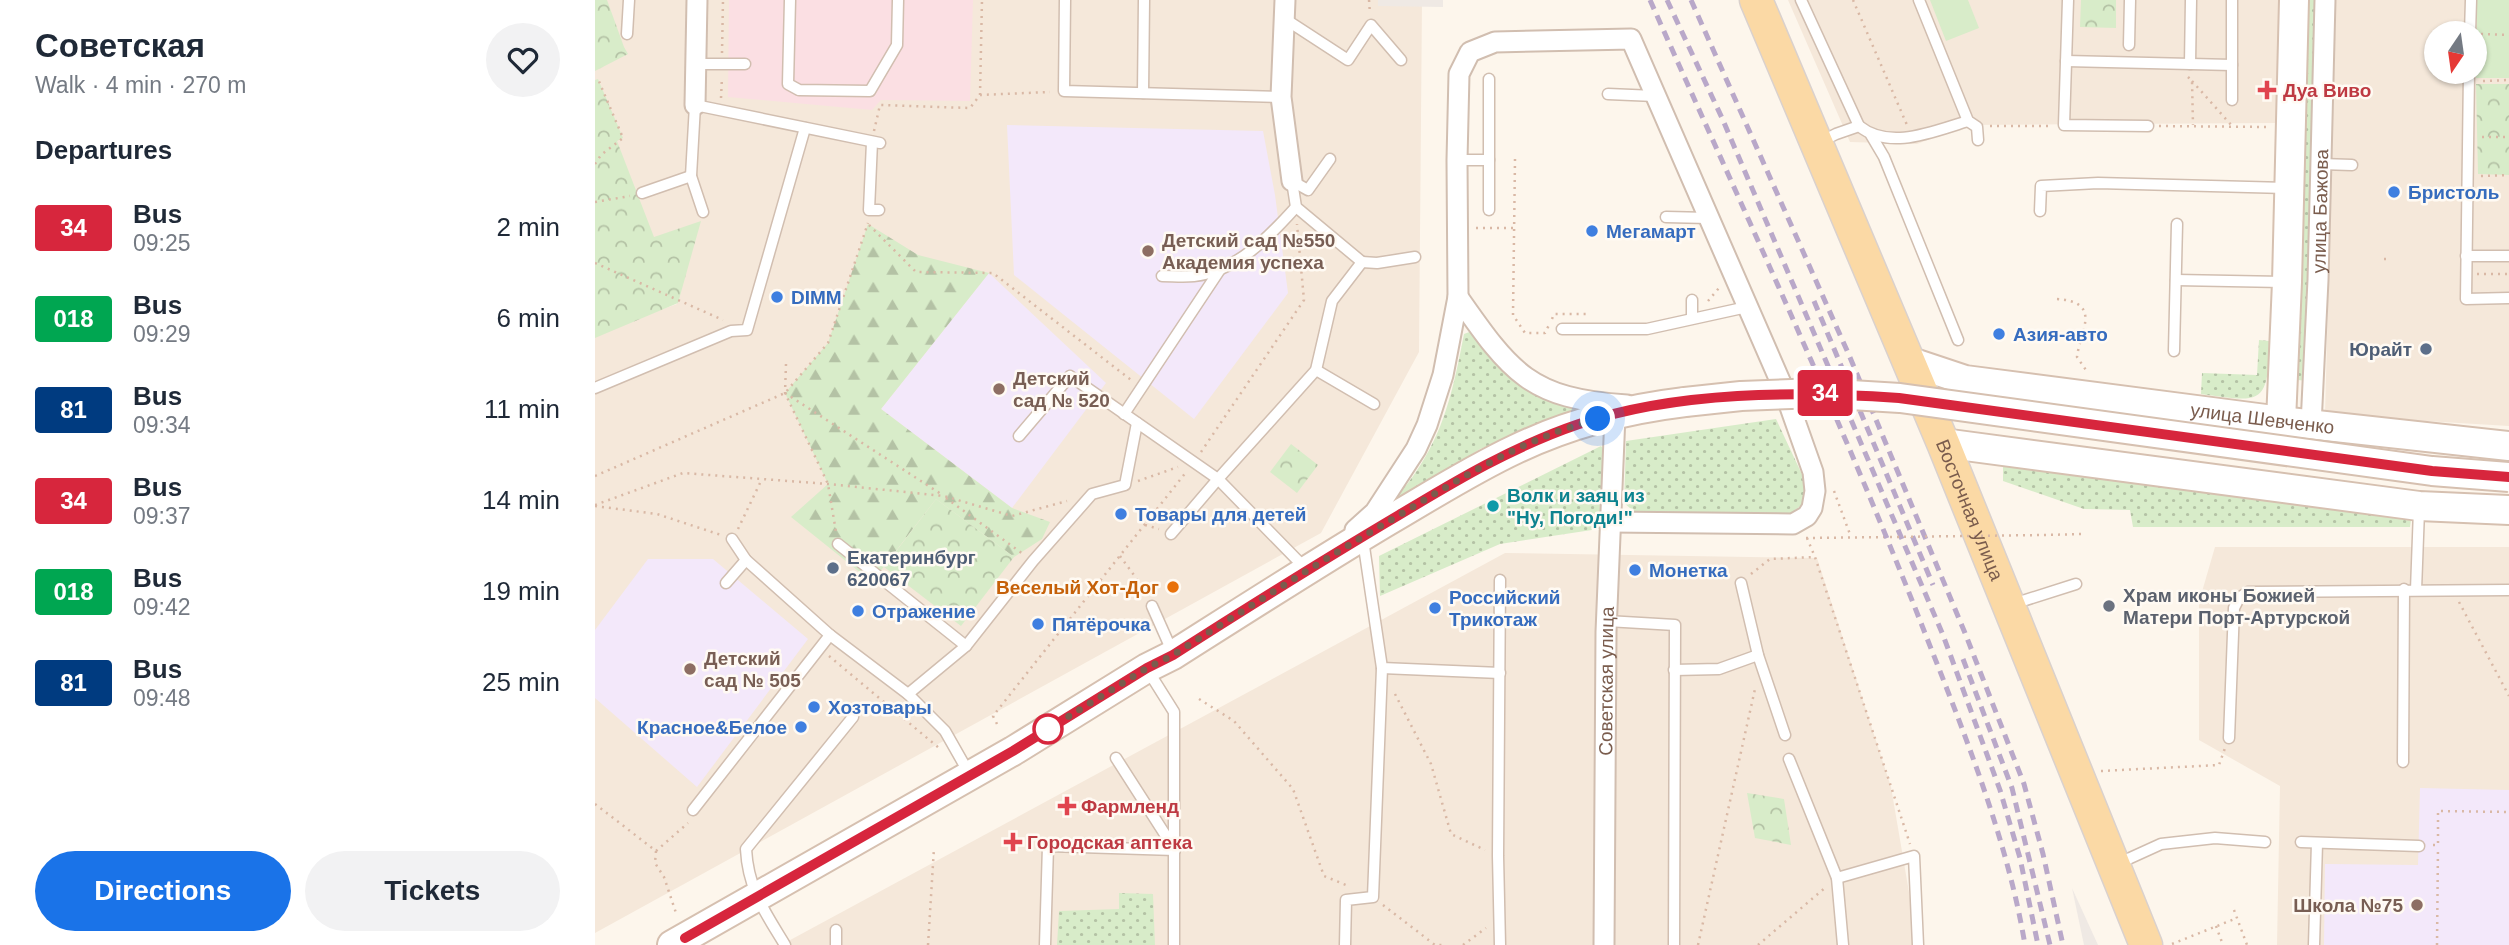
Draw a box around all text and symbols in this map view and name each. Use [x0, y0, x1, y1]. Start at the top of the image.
north arrow [2424, 21, 2487, 84]
map controls [2424, 21, 2487, 84]
button: heart [486, 23, 560, 97]
text: Советская [35, 27, 205, 64]
text: Walk · 4 min · 270 m [35, 72, 246, 98]
marker: Дуа Виво [2257, 80, 2277, 100]
place label: Дуа Виво [2283, 80, 2371, 101]
text: Departures [35, 135, 172, 165]
street label: улица Бажова [2308, 148, 2332, 274]
place label: Бристоль [2408, 182, 2499, 203]
marker: Бристоль [2386, 184, 2402, 200]
text: Bus [133, 199, 182, 229]
text: 2 min [496, 212, 560, 242]
text: 34 [60, 214, 87, 241]
place label: Мегамарт [1606, 221, 1696, 242]
marker: Мегамарт [1584, 223, 1600, 239]
text: 09:25 [133, 230, 191, 256]
place label: Детский сад №550 Академия успеха [1162, 230, 1335, 273]
marker: Детский сад №550 Академия успеха [1140, 243, 1156, 259]
place label: DIMM [791, 287, 842, 308]
marker: DIMM [769, 289, 785, 305]
text: Bus [133, 290, 182, 320]
text: 6 min [496, 303, 560, 333]
text: 018 [53, 305, 94, 332]
text: 09:29 [133, 321, 191, 347]
place label: Азия-авто [2013, 324, 2108, 345]
marker: Азия-авто [1991, 326, 2007, 342]
place label: Юрайт [2349, 339, 2412, 360]
marker: Юрайт [2418, 341, 2434, 357]
place label: Детский сад № 520 [1013, 368, 1110, 411]
line badge: 34 [1793, 370, 1857, 416]
text: 34 [1812, 379, 1838, 406]
text: Bus [133, 381, 182, 411]
marker: Детский сад № 520 [991, 381, 1007, 397]
text: 11 min [484, 394, 560, 424]
text: 81 [60, 396, 87, 423]
street label: улица Шевченко [2189, 399, 2336, 437]
your location [1580, 401, 1615, 436]
text: 09:34 [133, 412, 191, 438]
street label: Восточная улица [1932, 436, 2008, 584]
text: Bus [133, 472, 182, 502]
text: 14 min [482, 485, 560, 515]
place label: Волк и заяц из "Ну, Погоди!" [1507, 485, 1645, 528]
text: 34 [60, 487, 87, 514]
marker: Волк и заяц из "Ну, Погоди!" [1485, 498, 1501, 514]
text: 09:37 [133, 503, 191, 529]
place label: Товары для детей [1135, 504, 1307, 525]
marker: Товары для детей [1113, 506, 1129, 522]
place label: Екатеринбург 620067 [847, 547, 976, 590]
marker: Екатеринбург 620067 [825, 560, 841, 576]
place label: Монетка [1649, 560, 1728, 581]
marker: Монетка [1627, 562, 1643, 578]
text: Bus [133, 563, 182, 593]
text: 19 min [482, 576, 560, 606]
place label: Веселый Хот-Дог [996, 577, 1159, 598]
text: 018 [53, 578, 94, 605]
marker: Веселый Хот-Дог [1165, 579, 1181, 595]
place label: Храм иконы Божией Матери Порт-Артурской [2123, 585, 2350, 628]
place label: Российский Трикотаж [1449, 587, 1561, 630]
text: 09:42 [133, 594, 191, 620]
marker: Храм иконы Божией Матери Порт-Артурской [2101, 598, 2117, 614]
marker: Российский Трикотаж [1427, 600, 1443, 616]
place label: Отражение [872, 601, 976, 622]
marker: Отражение [850, 603, 866, 619]
street label: Советская улица [1595, 606, 1618, 756]
place label: Пятёрочка [1052, 614, 1151, 635]
marker: Пятёрочка [1030, 616, 1046, 632]
place label: Детский сад № 505 [704, 648, 801, 691]
text: Bus [133, 654, 182, 684]
marker: Детский сад № 505 [682, 661, 698, 677]
text: 25 min [482, 667, 560, 697]
text: 81 [60, 669, 87, 696]
text: 09:48 [133, 685, 191, 711]
place label: Хозтовары [828, 697, 932, 718]
marker: Хозтовары [806, 699, 822, 715]
unlabelled marker [1033, 714, 1063, 744]
place label: Красное&Белое [637, 717, 787, 738]
marker: Красное&Белое [793, 719, 809, 735]
place label: Фармленд [1081, 796, 1179, 817]
marker: Фармленд [1059, 798, 1075, 814]
place label: Городская аптека [1027, 832, 1193, 853]
marker: Городская аптека [1005, 834, 1021, 850]
button: Directions [35, 851, 291, 931]
button: Tickets [305, 851, 560, 931]
place label: Школа №75 [2293, 895, 2403, 916]
marker: Школа №75 [2409, 897, 2425, 913]

